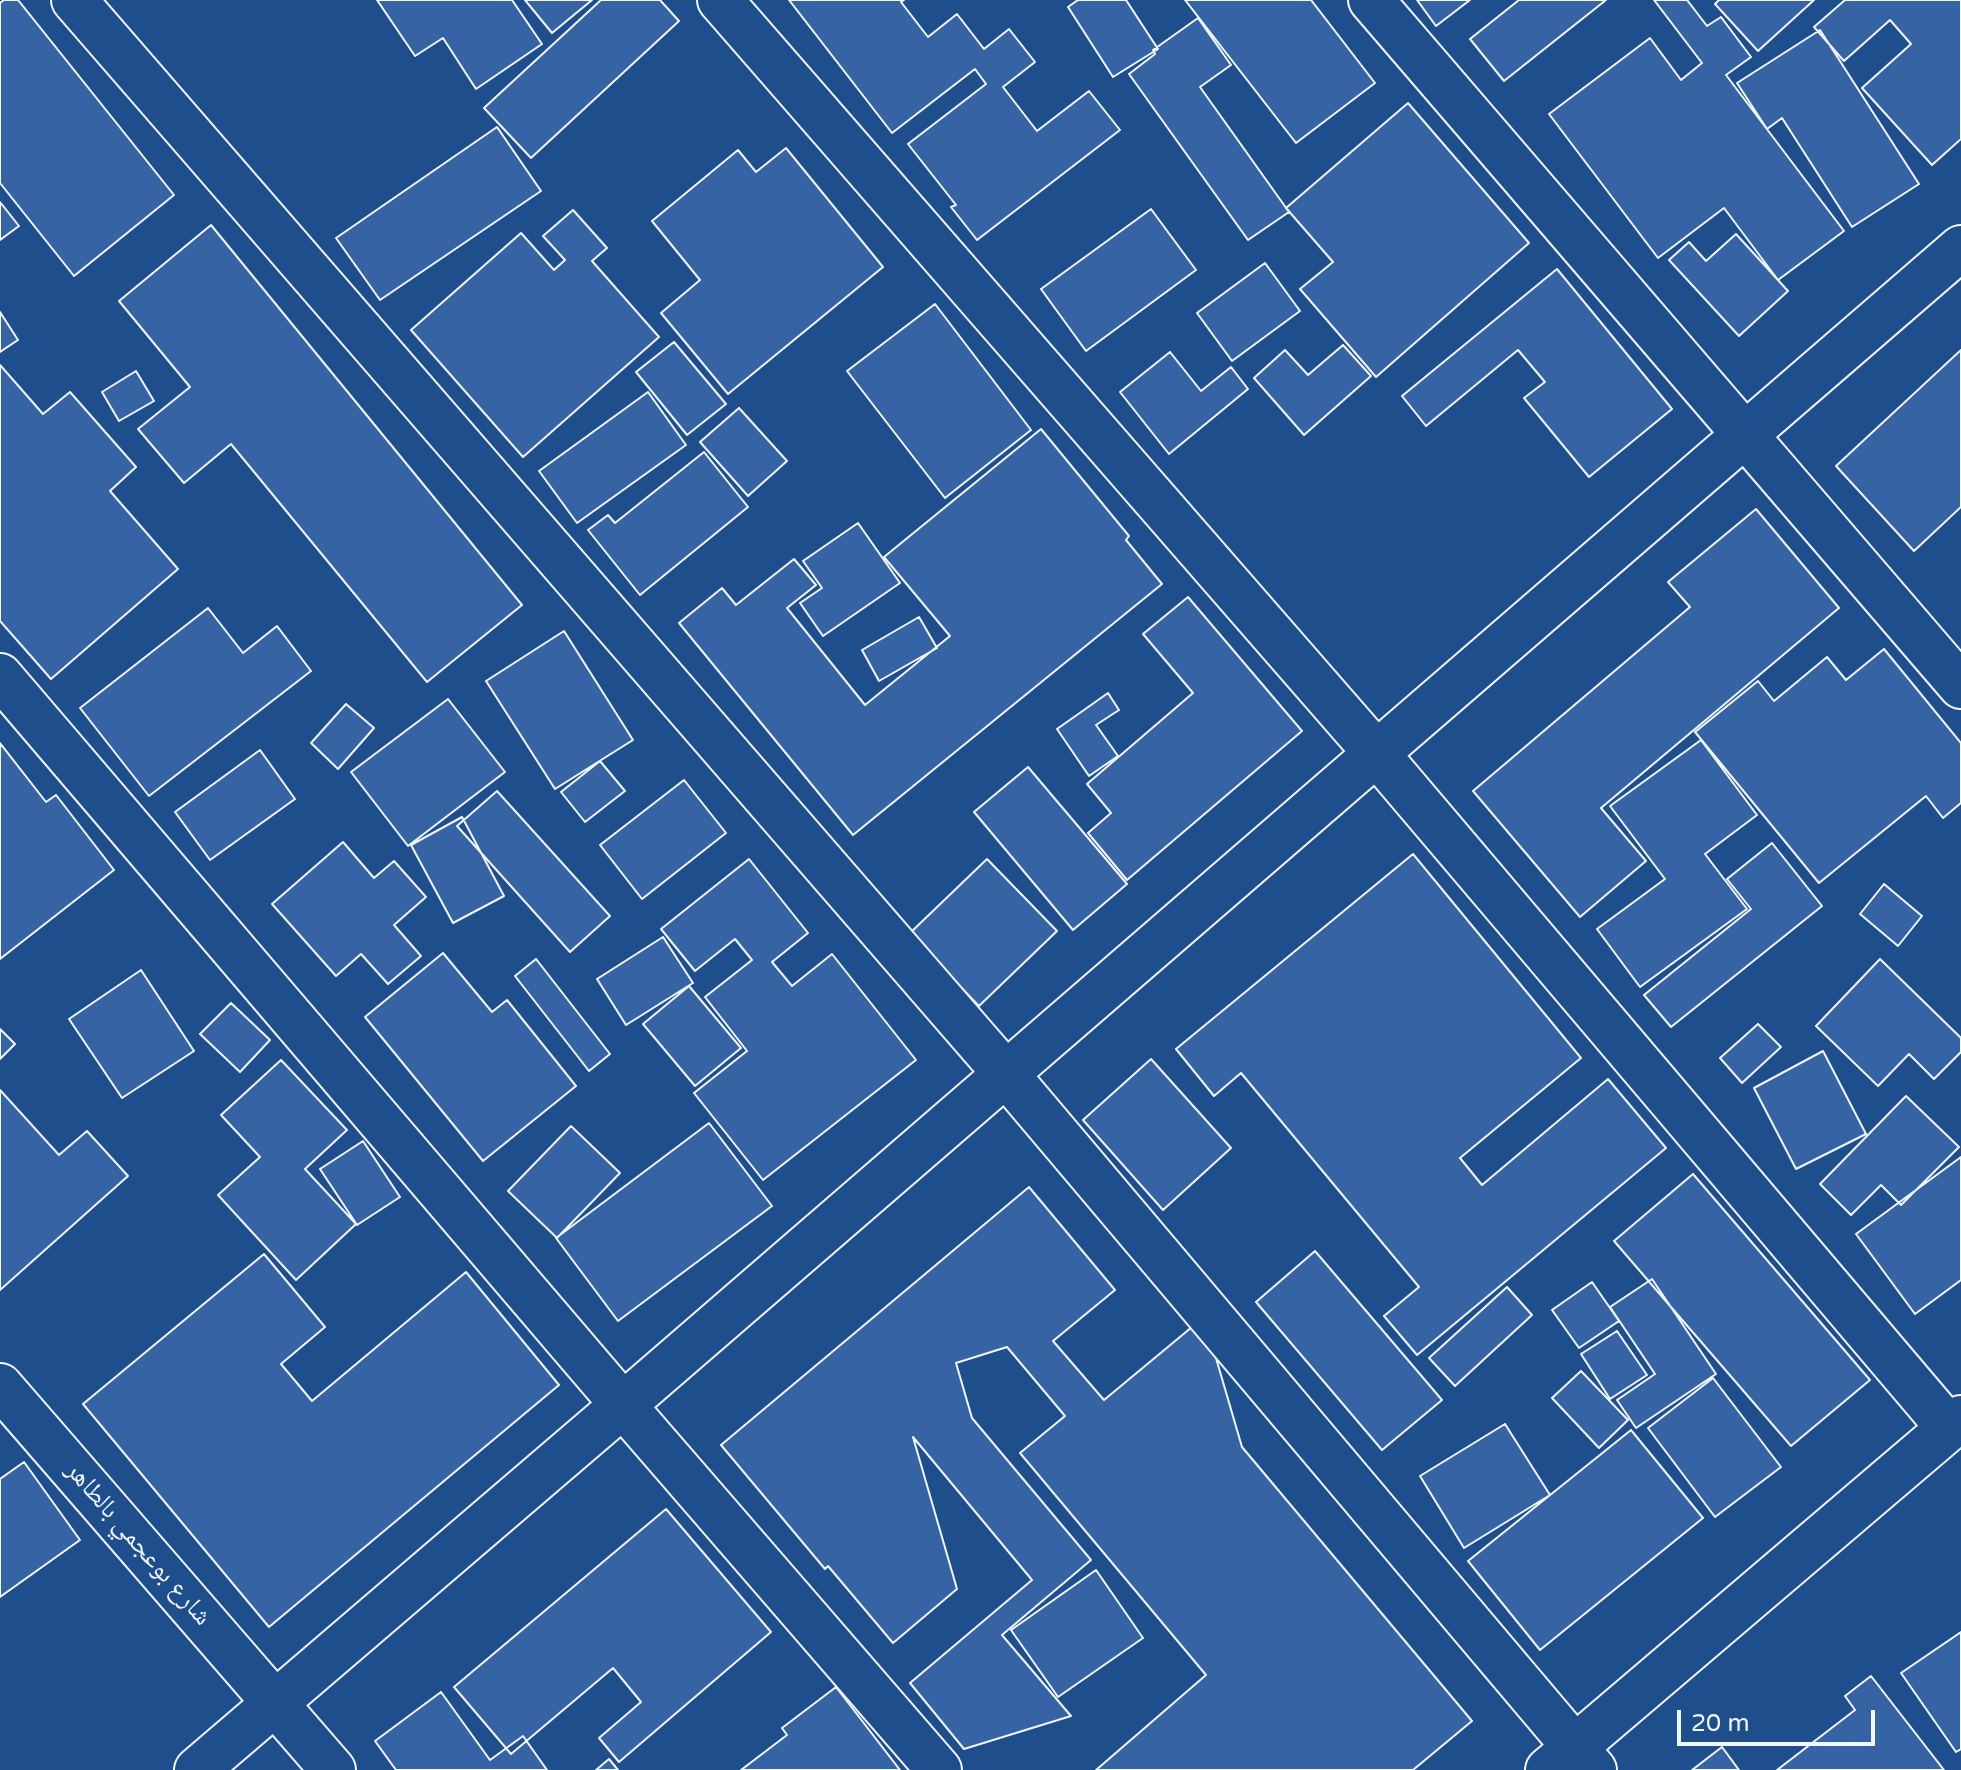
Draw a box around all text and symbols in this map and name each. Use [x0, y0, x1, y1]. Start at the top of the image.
street label: شارع بوعجمي بالطاهر [58, 1456, 218, 1632]
scale bar [1681, 1694, 1879, 1744]
text: 20 m [1691, 1709, 1749, 1738]

